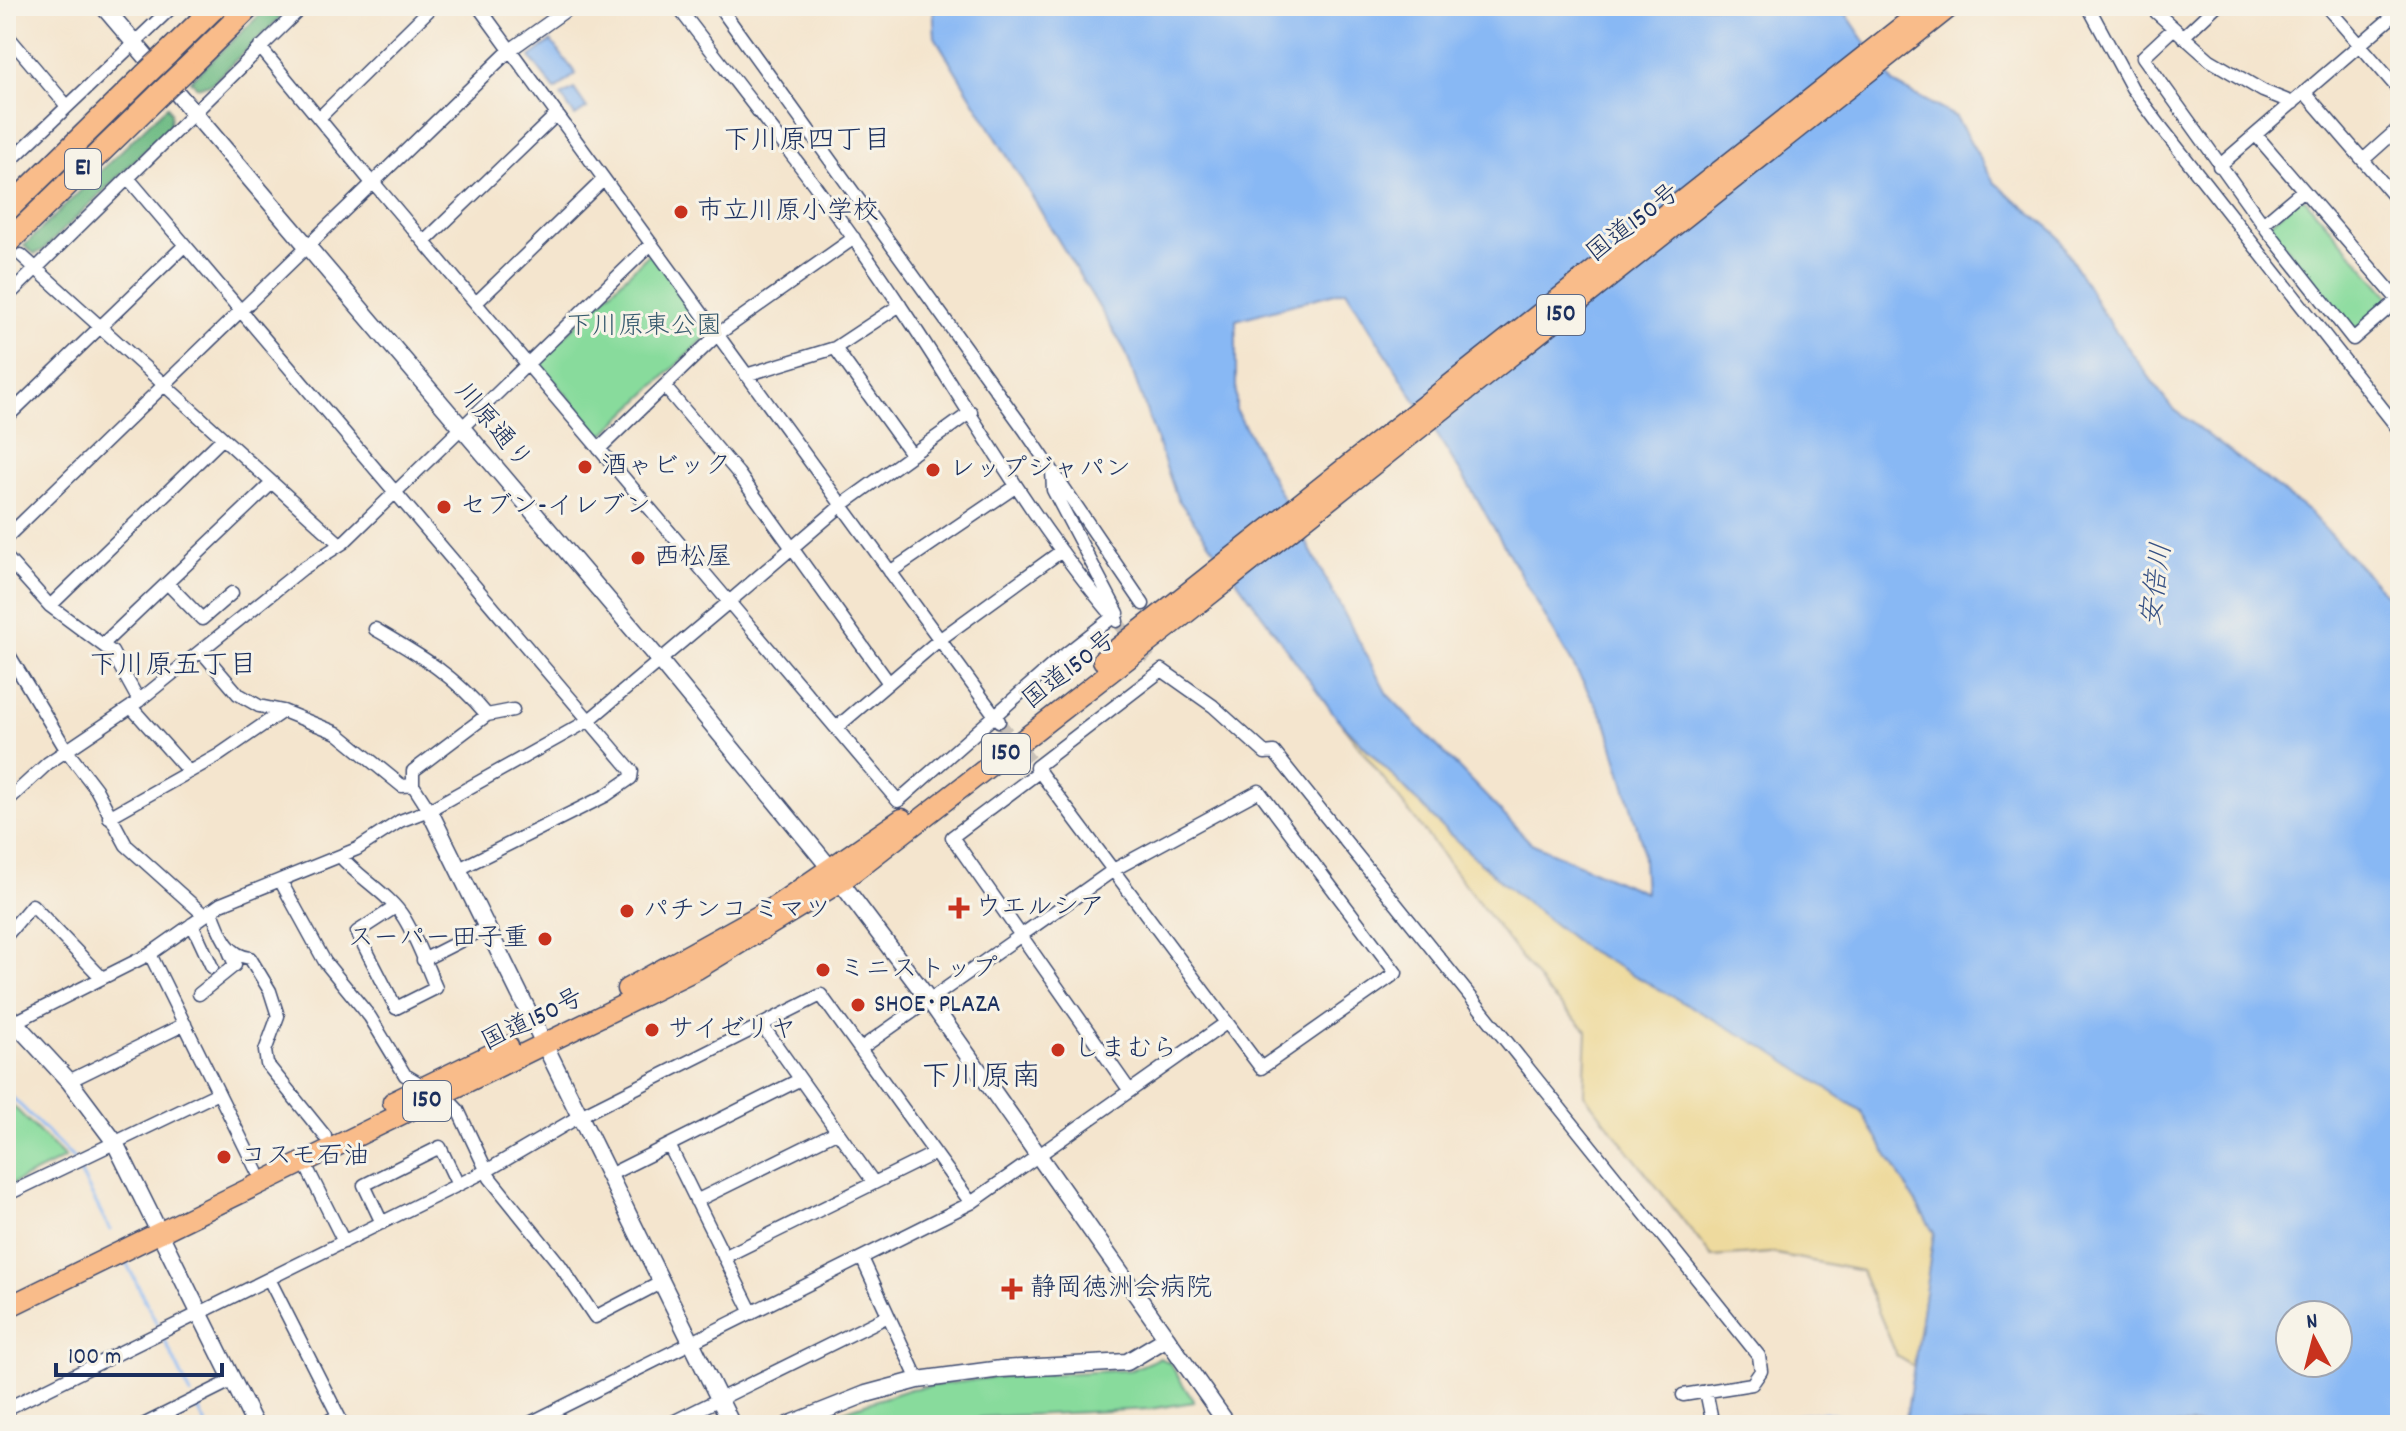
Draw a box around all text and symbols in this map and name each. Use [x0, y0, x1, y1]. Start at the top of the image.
district label: 下川原四丁目 [723, 123, 891, 163]
road number: E1 [65, 149, 101, 189]
street label: 国道150号 [1579, 176, 1689, 272]
place label: 市立川原小学校 [697, 194, 879, 231]
marker: 市立川原小学校 [672, 203, 690, 221]
road number: 150 [1537, 295, 1585, 335]
park label: 下川原東公園 [566, 309, 722, 346]
street label: 川原通り [444, 375, 540, 479]
place label: 酒ゃビック [601, 449, 731, 486]
place label: レップジャパン [949, 452, 1131, 489]
marker: 酒ゃビック [576, 458, 594, 476]
marker: レップジャパン [924, 461, 942, 479]
place label: セブン-イレブン [460, 489, 651, 526]
marker: セブン-イレブン [435, 498, 453, 516]
place label: 西松屋 [654, 540, 732, 577]
water label: 安倍川 [2133, 541, 2185, 629]
marker: 西松屋 [629, 549, 647, 567]
street label: 国道150号 [1015, 623, 1125, 719]
district label: 下川原五丁目 [89, 648, 257, 688]
road number: 150 [982, 734, 1030, 774]
place label: ウエルシア [975, 890, 1105, 927]
place label: パチンコ ミマツ [643, 893, 831, 930]
marker: ウエルシア [950, 899, 968, 917]
marker: パチンコ ミマツ [618, 902, 636, 920]
place label: スーパー田子重 [348, 921, 529, 958]
marker: スーパー田子重 [536, 930, 554, 948]
place label: ミニストップ [839, 952, 998, 989]
marker: ミニストップ [814, 961, 832, 979]
street label: 国道150号 [475, 980, 591, 1062]
place label: SHOE･PLAZA [874, 987, 1001, 1024]
marker: SHOE･PLAZA [849, 996, 867, 1014]
place label: サイゼリヤ [668, 1012, 796, 1049]
marker: サイゼリヤ [643, 1021, 661, 1039]
place label: しまむら [1074, 1032, 1178, 1069]
marker: しまむら [1049, 1041, 1067, 1059]
district label: 下川原南 [921, 1058, 1041, 1101]
road number: 150 [403, 1081, 451, 1121]
place label: コスモ石油 [240, 1139, 369, 1176]
marker: コスモ石油 [215, 1148, 233, 1166]
place label: 静岡徳洲会病院 [1030, 1271, 1212, 1308]
marker: 静岡徳洲会病院 [1001, 1278, 1023, 1300]
north arrow [2274, 1299, 2354, 1379]
text: N [2305, 1307, 2319, 1339]
scale bar [56, 1327, 222, 1377]
text: 100 m [68, 1341, 121, 1375]

